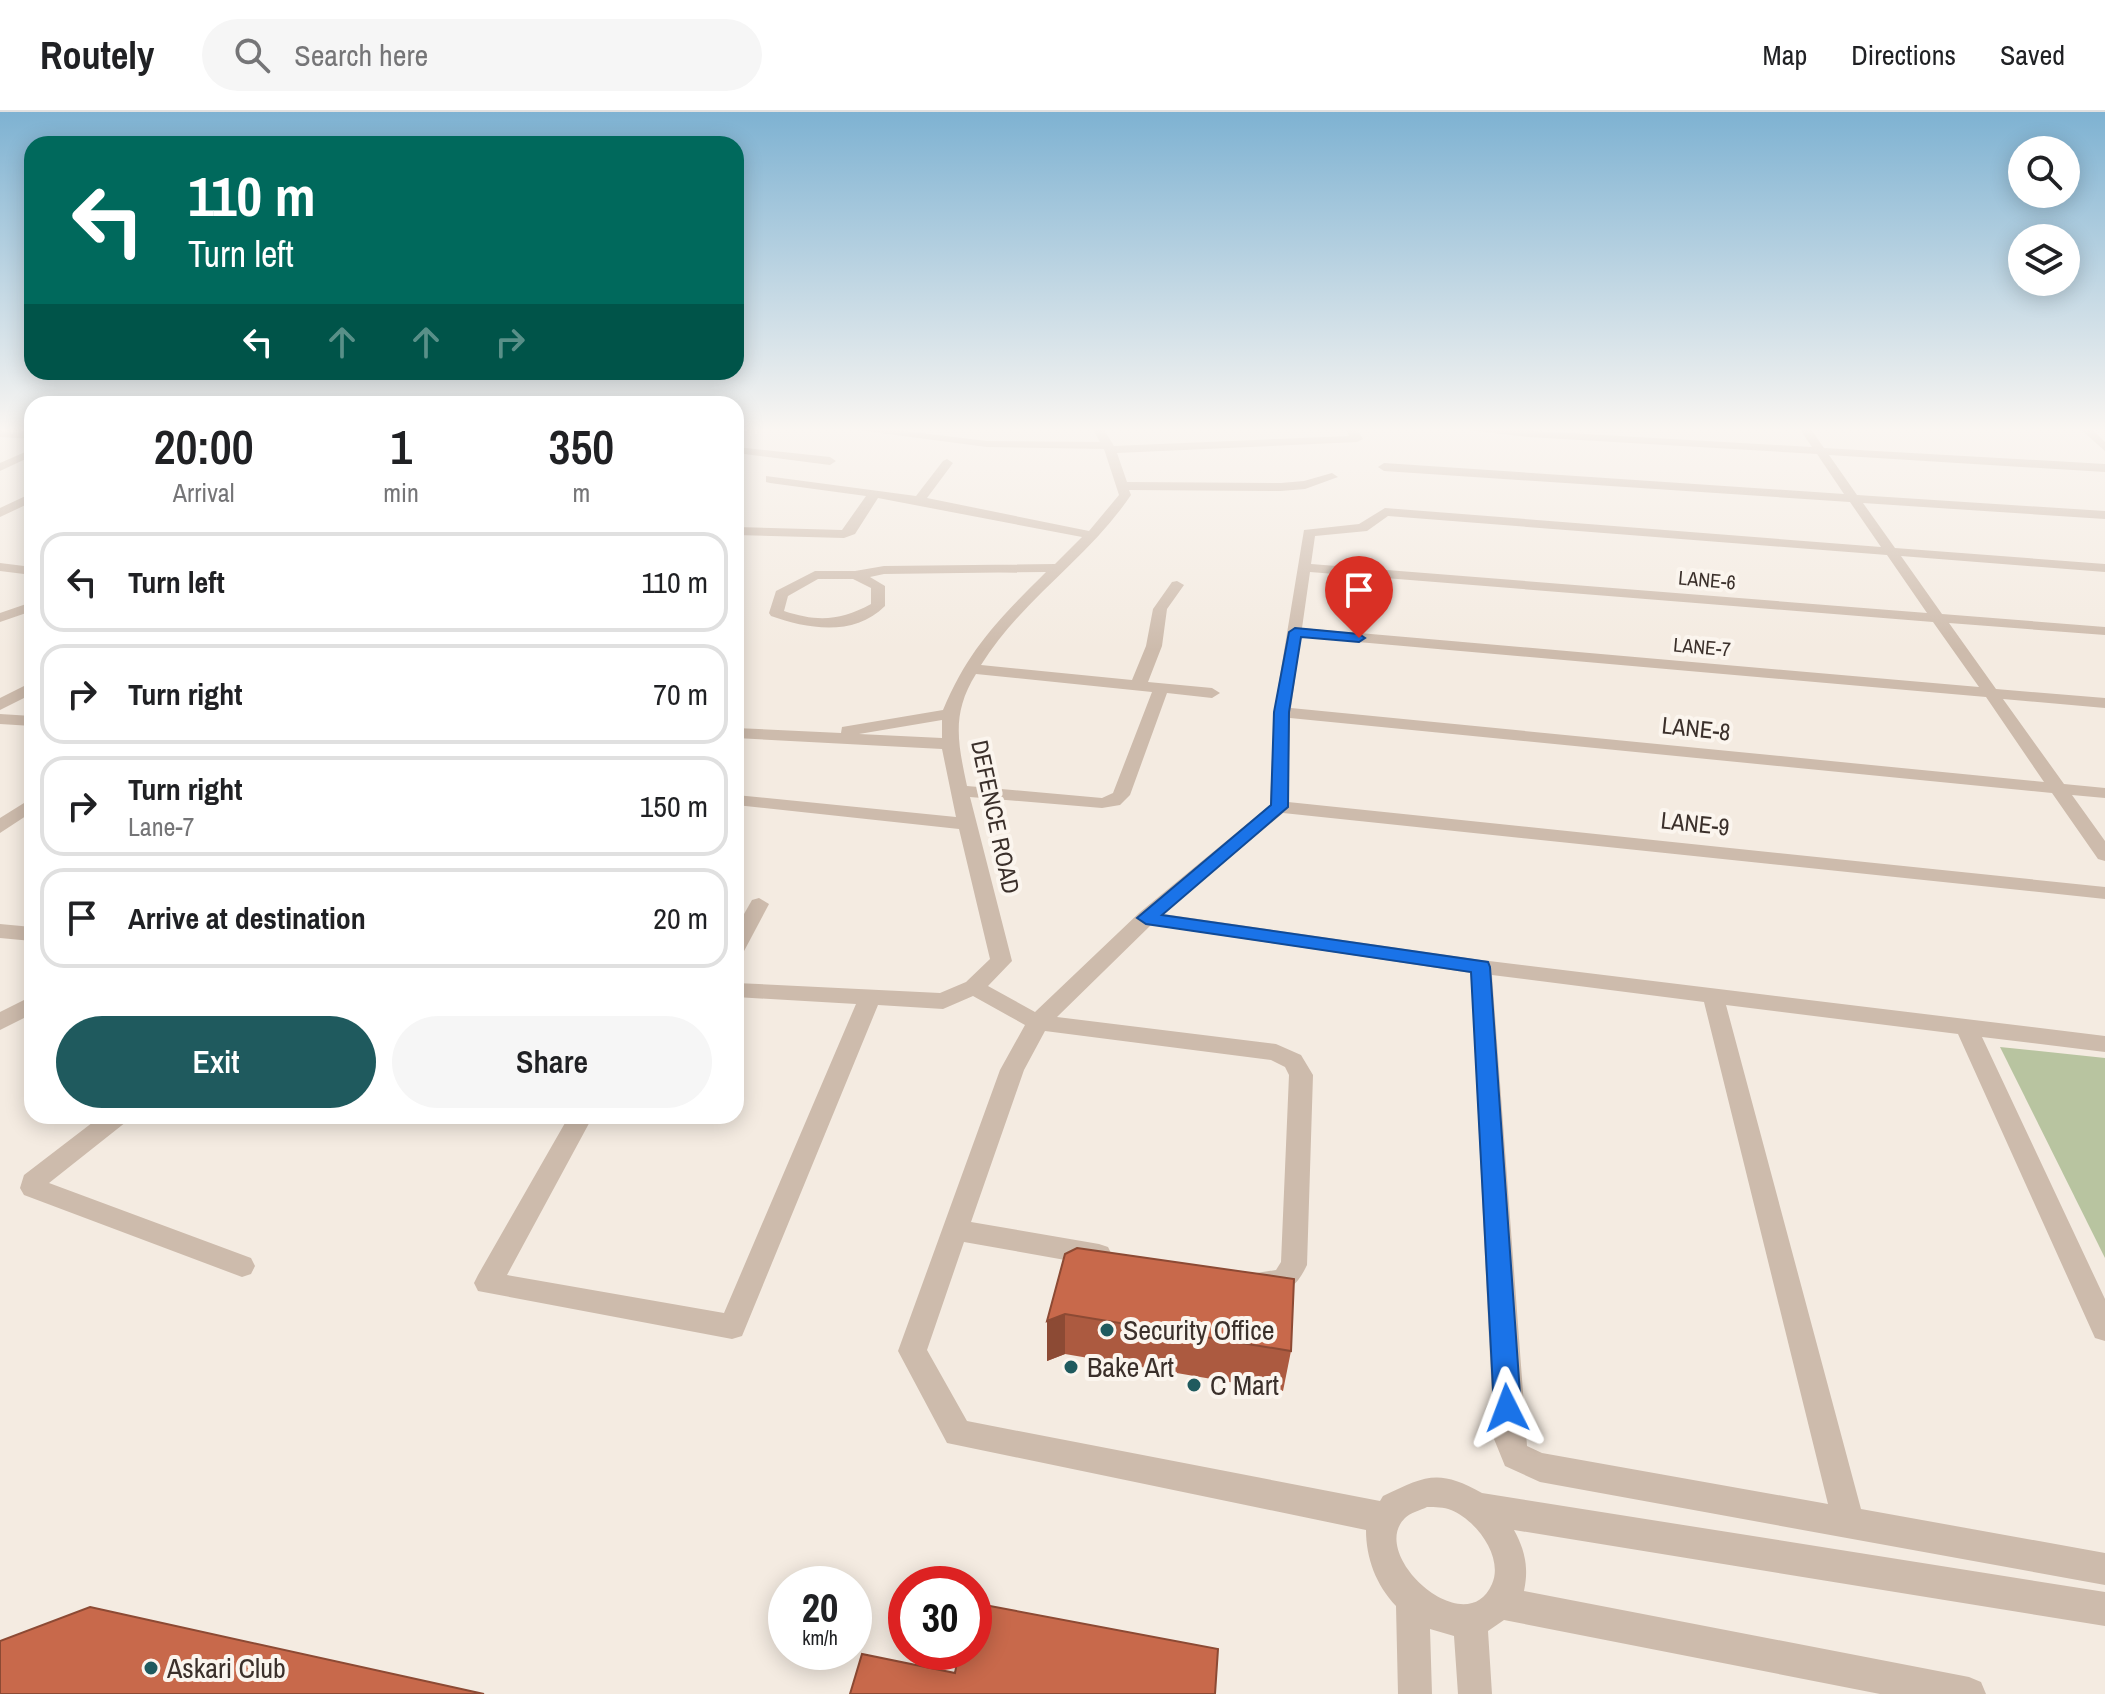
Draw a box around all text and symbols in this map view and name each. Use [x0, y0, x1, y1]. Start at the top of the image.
search box [202, 19, 762, 91]
text: Routely [40, 30, 154, 81]
icon: search [230, 33, 274, 77]
text: Search here [294, 35, 428, 75]
text: Map [1763, 36, 1807, 74]
text: Directions [1851, 36, 1956, 74]
text: Saved [2000, 36, 2065, 74]
map controls [2008, 136, 2080, 296]
button: search [2008, 136, 2080, 208]
text: 110 m [188, 158, 316, 233]
icon: left [56, 168, 160, 272]
button: layers [2008, 224, 2080, 296]
text: Turn left [188, 230, 294, 278]
icon: left [236, 320, 280, 364]
icon: ahead [320, 320, 364, 364]
icon: ahead [404, 320, 448, 364]
icon: right [488, 320, 532, 364]
text: 20:00 [154, 414, 254, 479]
text: 1 [390, 414, 412, 479]
text: 350 [549, 414, 614, 479]
text: Arrival [173, 475, 234, 510]
text: min [383, 475, 419, 510]
text: m [573, 475, 590, 510]
pin [1325, 556, 1393, 638]
icon: left [60, 560, 104, 604]
text: Turn left [128, 562, 225, 602]
text: 110 m [641, 562, 708, 602]
street label: LANE-6 [1677, 564, 1737, 595]
icon: arrive [1337, 568, 1381, 612]
street label: LANE-7 [1672, 631, 1732, 662]
icon: right [60, 672, 104, 716]
text: Turn right [128, 674, 242, 714]
text: 70 m [653, 674, 708, 714]
street label: LANE-8 [1660, 708, 1732, 748]
street label: DEFENCE ROAD [964, 737, 1028, 897]
text: Turn right [128, 769, 242, 809]
icon: right [60, 784, 104, 828]
text: 150 m [640, 786, 708, 826]
street label: LANE-9 [1659, 803, 1731, 843]
text: Lane-7 [128, 809, 194, 844]
icon: arrive [60, 896, 104, 940]
text: Arrive at destination [128, 898, 366, 938]
text: 20 m [653, 898, 708, 938]
button: Exit [56, 1016, 376, 1108]
button: Share [392, 1016, 712, 1108]
place label: Security Office [1123, 1311, 1274, 1349]
marker: Security Office [1098, 1321, 1116, 1339]
place label: Bake Art [1087, 1348, 1174, 1386]
marker: Bake Art [1062, 1358, 1080, 1376]
place label: C Mart [1210, 1366, 1279, 1404]
position arrow [1465, 1366, 1549, 1450]
marker: C Mart [1185, 1376, 1203, 1394]
speed limit sign: 30 [888, 1566, 992, 1670]
text: 20 [802, 1581, 838, 1634]
text: km/h [802, 1624, 838, 1651]
place label: Askari Club [166, 1649, 286, 1687]
marker: Askari Club [142, 1659, 160, 1677]

